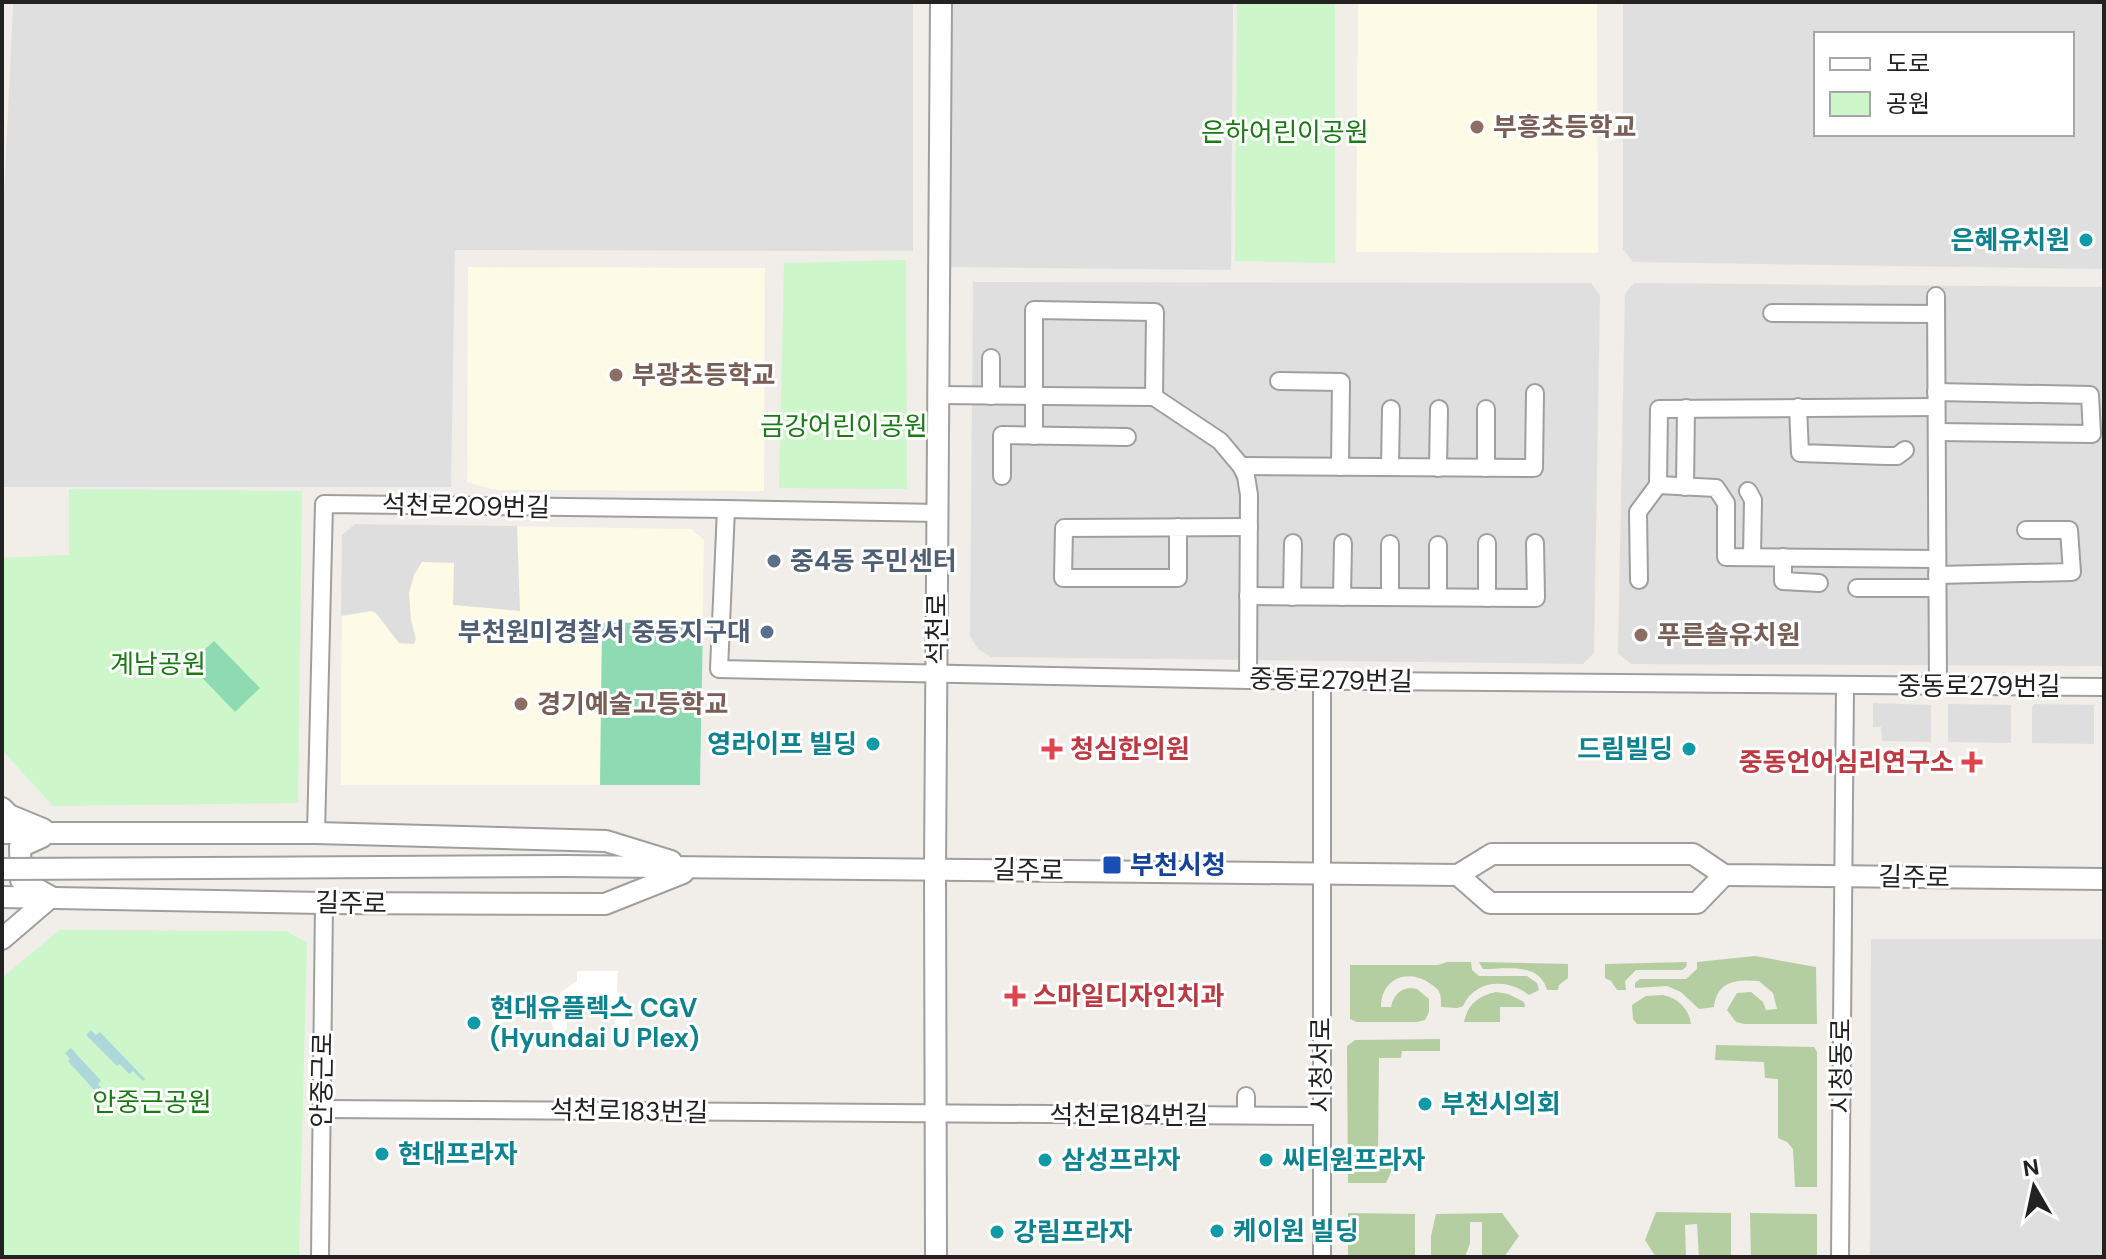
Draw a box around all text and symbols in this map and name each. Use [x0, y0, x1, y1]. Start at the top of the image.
legend [1814, 32, 2074, 136]
text: 도로 [1886, 48, 1930, 79]
text: 공원 [1886, 88, 1930, 119]
place label: 부흥초등학교 [1493, 110, 1637, 144]
park label: 은하어린이공원 [1201, 115, 1369, 149]
marker: 부흥초등학교 [1468, 118, 1486, 136]
place label: 은혜유치원 [1950, 223, 2070, 257]
marker: 은혜유치원 [2077, 231, 2095, 249]
place label: 부광초등학교 [632, 358, 776, 392]
marker: 부광초등학교 [607, 366, 625, 384]
park label: 금강어린이공원 [760, 409, 928, 443]
street label: 석천로209번길 [381, 488, 551, 524]
place label: 중4동 주민센터 [790, 544, 957, 578]
marker: 중4동 주민센터 [765, 552, 783, 570]
street label: 석천로 [920, 593, 954, 665]
place label: 부천원미경찰서 중동지구대 [458, 615, 751, 649]
place label: 푸른솔유치원 [1657, 618, 1801, 652]
marker: 부천원미경찰서 중동지구대 [758, 623, 776, 641]
marker: 푸른솔유치원 [1632, 626, 1650, 644]
park label: 계남공원 [110, 647, 206, 681]
street label: 중동로279번길 [1249, 662, 1413, 698]
street label: 중동로279번길 [1897, 669, 2061, 703]
place label: 경기예술고등학교 [537, 687, 728, 721]
marker: 경기예술고등학교 [512, 695, 530, 713]
place label: 영라이프 빌딩 [707, 727, 857, 761]
place label: 청심한의원 [1070, 732, 1190, 766]
place label: 드림빌딩 [1577, 732, 1673, 766]
marker: 영라이프 빌딩 [864, 735, 882, 753]
marker: 청심한의원 [1041, 738, 1063, 760]
marker: 드림빌딩 [1680, 740, 1698, 758]
place label: 중동언어심리연구소 [1739, 745, 1954, 779]
marker: 중동언어심리연구소 [1961, 751, 1983, 773]
place label: 부천시청 [1130, 848, 1226, 882]
street label: 길주로 [992, 852, 1064, 888]
marker: 부천시청 [1101, 854, 1123, 876]
street label: 길주로 [1878, 859, 1950, 895]
street label: 길주로 [315, 885, 387, 921]
place label: 스마일디자인치과 [1033, 979, 1224, 1013]
marker: 스마일디자인치과 [1004, 985, 1026, 1007]
place label: 현대유플렉스 CGV (Hyundai U Plex) [490, 991, 699, 1055]
marker: 현대유플렉스 CGV (Hyundai U Plex) [465, 1014, 483, 1032]
street label: 시청서로 [1304, 1017, 1338, 1113]
street label: 시청동로 [1824, 1018, 1858, 1114]
street label: 안중근로 [304, 1032, 340, 1128]
park label: 안중근공원 [92, 1085, 212, 1119]
place label: 부천시의회 [1441, 1087, 1561, 1121]
street label: 석천로183번길 [549, 1093, 709, 1129]
marker: 부천시의회 [1416, 1095, 1434, 1113]
street label: 석천로184번길 [1049, 1098, 1209, 1132]
place label: 현대프라자 [398, 1137, 518, 1171]
place label: 삼성프라자 [1061, 1143, 1181, 1177]
place label: 씨티원프라자 [1282, 1143, 1426, 1177]
marker: 현대프라자 [373, 1145, 391, 1163]
north arrow [1994, 1147, 2074, 1227]
marker: 삼성프라자 [1036, 1151, 1054, 1169]
marker: 씨티원프라자 [1257, 1151, 1275, 1169]
text: N [2021, 1152, 2041, 1183]
place label: 케이원 빌딩 [1233, 1214, 1359, 1248]
place label: 강림프라자 [1013, 1215, 1133, 1249]
marker: 케이원 빌딩 [1208, 1222, 1226, 1240]
marker: 강림프라자 [988, 1223, 1006, 1241]

